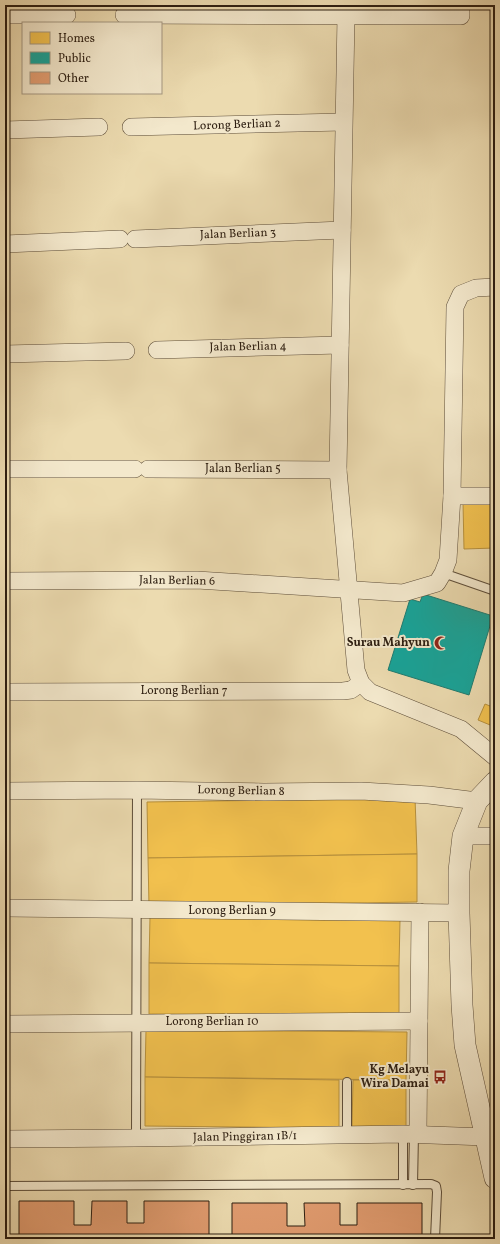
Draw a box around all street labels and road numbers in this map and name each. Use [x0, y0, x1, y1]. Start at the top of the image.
street label: Lorong Berlian 2 [193, 115, 281, 135]
street label: Jalan Berlian 3 [200, 225, 276, 243]
street label: Jalan Berlian 4 [209, 338, 287, 356]
street label: Jalan Berlian 5 [205, 461, 281, 477]
street label: Jalan Berlian 6 [139, 572, 215, 590]
street label: Lorong Berlian 7 [141, 683, 228, 699]
street label: Lorong Berlian 8 [197, 782, 285, 800]
street label: Lorong Berlian 9 [188, 903, 276, 919]
street label: Lorong Berlian 10 [165, 1014, 259, 1030]
street label: Jalan Pinggiran 1B/1 [193, 1128, 297, 1146]

